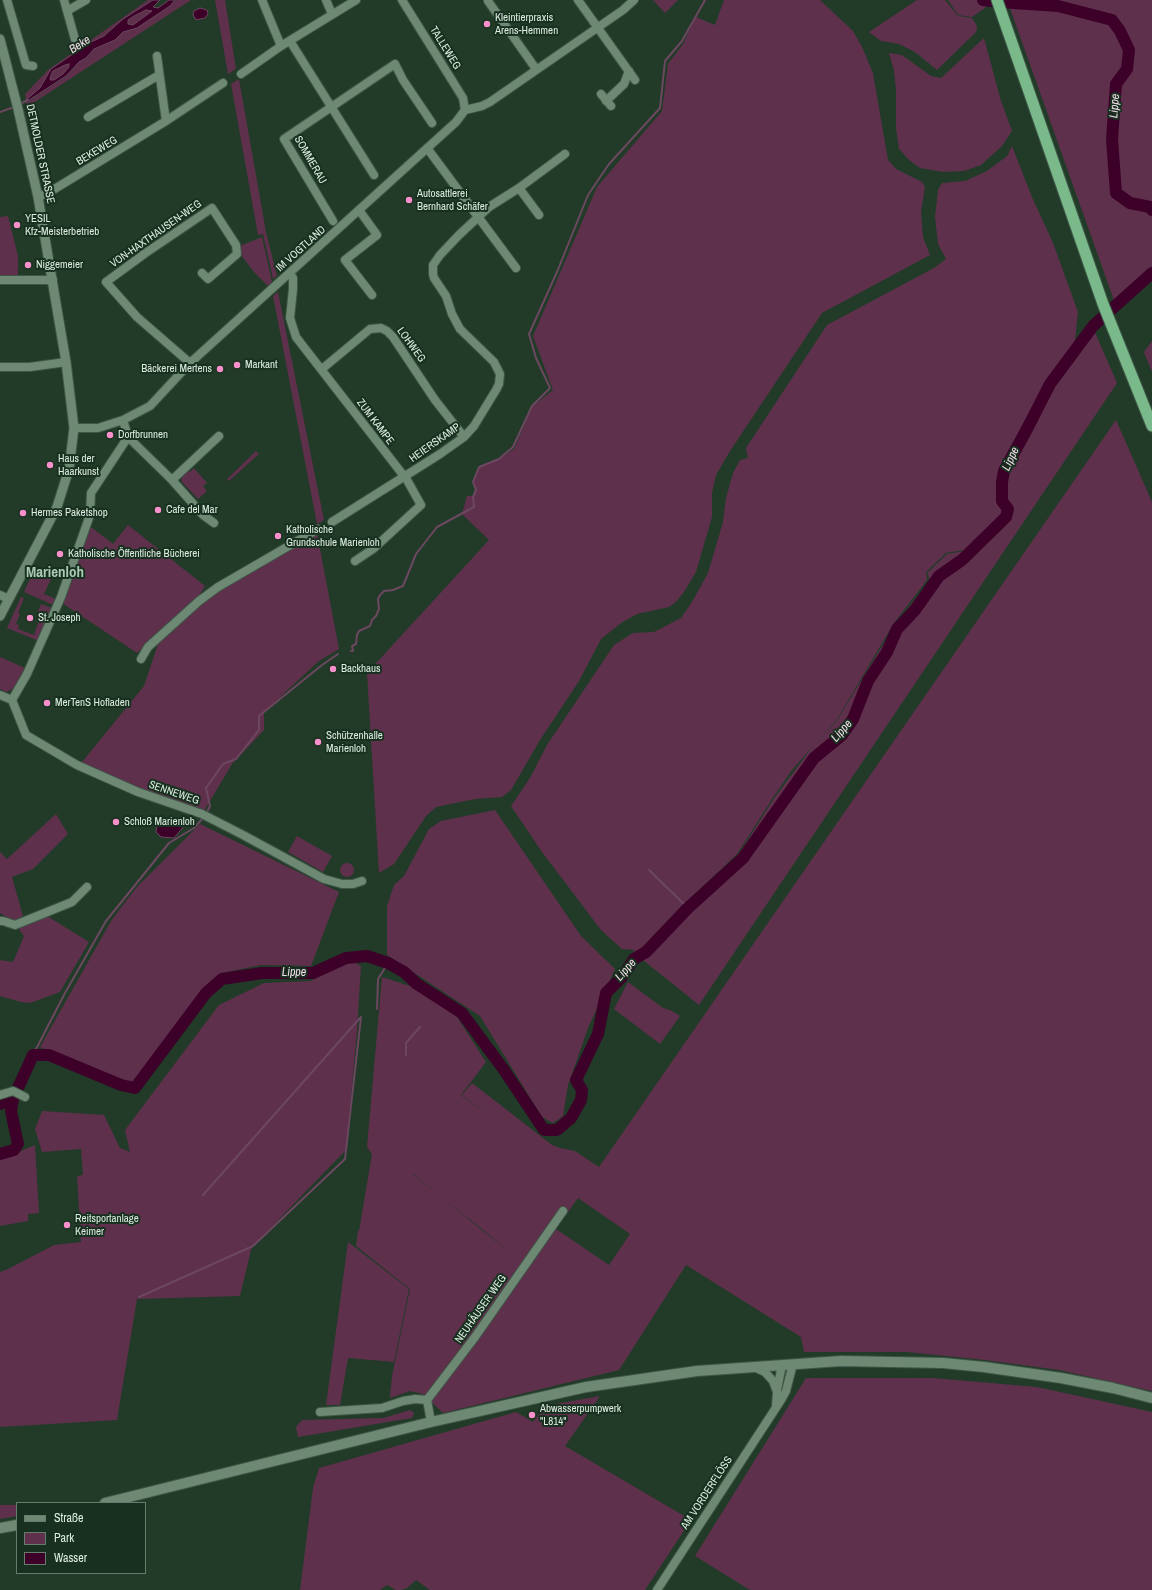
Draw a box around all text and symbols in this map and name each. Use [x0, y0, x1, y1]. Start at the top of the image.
place label: Kleintierpraxis Arens-Hemmen [495, 11, 558, 37]
marker: Kleintierpraxis Arens-Hemmen [482, 19, 492, 29]
street label: TALLEWEG [427, 24, 463, 72]
water label: Beke [67, 33, 93, 57]
water label: Lippe [1107, 93, 1123, 119]
street label: DETMOLDER STRASSE [23, 103, 57, 205]
street label: BEKEWEG [74, 134, 120, 168]
street label: SOMMERAU [291, 134, 329, 186]
place label: Autosattlerei Bernhard Schäfer [417, 187, 488, 213]
marker: Autosattlerei Bernhard Schäfer [404, 195, 414, 205]
street label: VON-HAXTHAUSEN-WEG [108, 197, 204, 271]
place label: YESIL Kfz-Meisterbetrieb [25, 212, 99, 238]
marker: YESIL Kfz-Meisterbetrieb [12, 220, 22, 230]
street label: IM VOGTLAND [273, 223, 329, 275]
place label: Niggemeier [36, 258, 83, 272]
marker: Niggemeier [23, 260, 33, 270]
street label: LOHWEG [394, 325, 428, 365]
place label: Markant [245, 358, 278, 372]
marker: Markant [232, 360, 242, 370]
place label: Bäckerei Mertens [141, 362, 212, 376]
marker: Bäckerei Mertens [215, 364, 225, 374]
street label: ZUM KAMPE [354, 397, 396, 447]
street label: HEIERSKAMP [407, 421, 463, 465]
place label: Dorfbrunnen [118, 428, 168, 442]
marker: Dorfbrunnen [105, 430, 115, 440]
water label: Lippe [999, 445, 1023, 473]
place label: Haus der Haarkunst [58, 452, 99, 478]
marker: Haus der Haarkunst [45, 460, 55, 470]
place label: Cafe del Mar [166, 503, 218, 517]
marker: Cafe del Mar [153, 505, 163, 515]
place label: Hermes Paketshop [31, 506, 108, 520]
marker: Hermes Paketshop [18, 508, 28, 518]
place label: Katholische Grundschule Marienloh [286, 523, 380, 549]
marker: Katholische Grundschule Marienloh [273, 531, 283, 541]
place label: Katholische Öffentliche Bücherei [68, 547, 200, 561]
marker: Katholische Öffentliche Bücherei [55, 549, 65, 559]
district label: Marienloh [26, 564, 84, 582]
place label: St. Joseph [38, 611, 81, 625]
marker: St. Joseph [25, 613, 35, 623]
place label: Backhaus [341, 662, 381, 676]
marker: Backhaus [328, 664, 338, 674]
place label: MerTenS Hofladen [55, 696, 130, 710]
marker: MerTenS Hofladen [42, 698, 52, 708]
water label: Lippe [828, 717, 856, 745]
place label: Schützenhalle Marienloh [326, 729, 383, 755]
marker: Schützenhalle Marienloh [313, 737, 323, 747]
street label: SENNEWEG [147, 778, 201, 808]
place label: Schloß Marienloh [124, 815, 195, 829]
marker: Schloß Marienloh [111, 817, 121, 827]
water label: Lippe [612, 956, 640, 984]
water label: Lippe [282, 966, 306, 980]
place label: Reitsportanlage Keimer [75, 1212, 139, 1238]
marker: Reitsportanlage Keimer [62, 1220, 72, 1230]
street label: NEUHÄUSER WEG [452, 1272, 510, 1346]
place label: Abwasserpumpwerk "L814" [540, 1402, 621, 1428]
marker: Abwasserpumpwerk "L814" [527, 1410, 537, 1420]
street label: AM VORDERFLÖSS [679, 1454, 735, 1532]
legend [16, 1502, 146, 1574]
text: Straße [54, 1510, 84, 1526]
text: Park [54, 1530, 74, 1546]
text: Wasser [54, 1550, 87, 1566]

